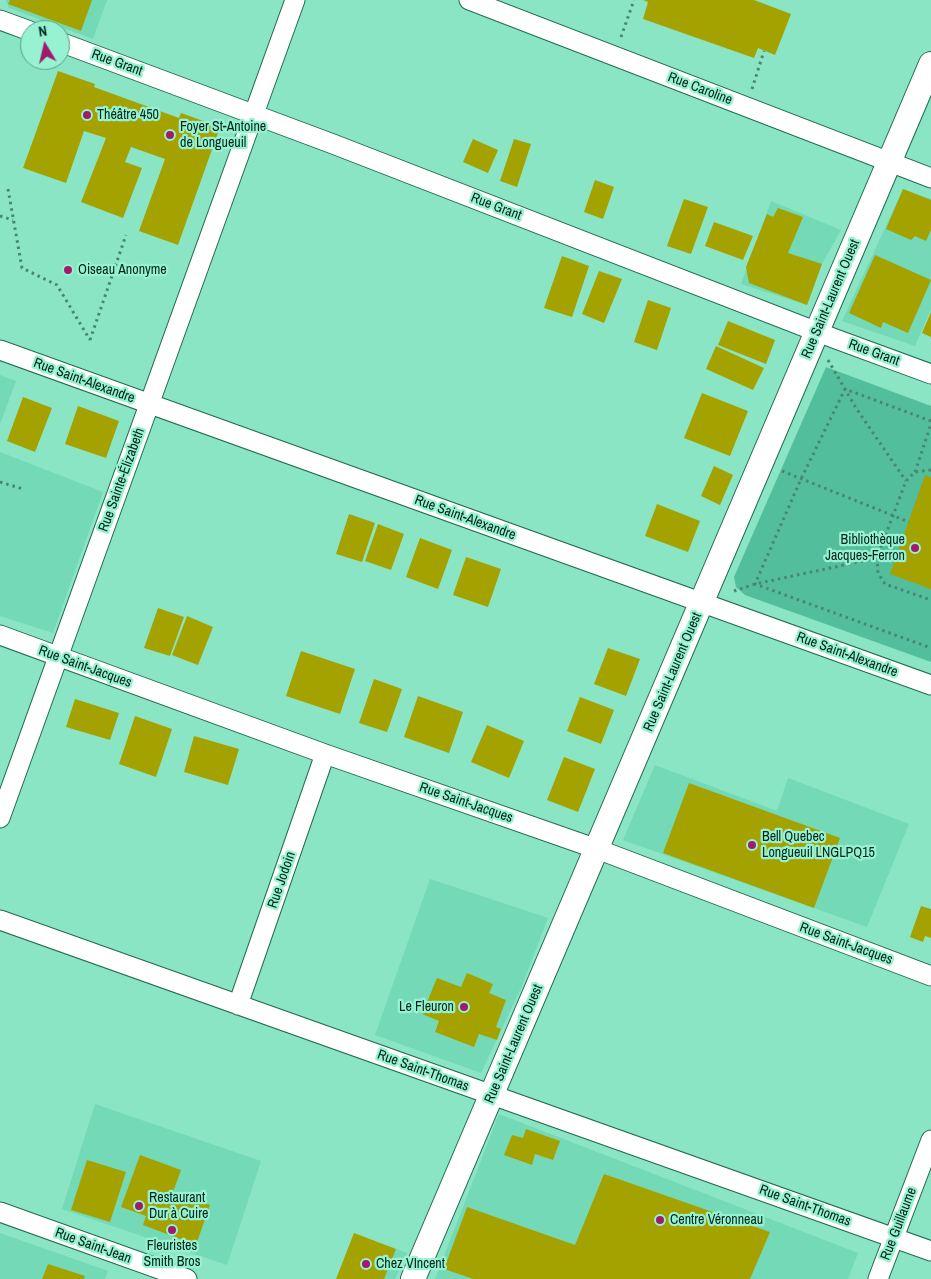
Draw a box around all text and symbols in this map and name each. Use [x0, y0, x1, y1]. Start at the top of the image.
north arrow [20, 20, 70, 70]
text: N [37, 22, 48, 41]
street label: Rue Grant [89, 46, 145, 80]
street label: Rue Caroline [665, 69, 735, 109]
place label: Théâtre 450 [97, 107, 159, 123]
marker: Théâtre 450 [81, 109, 93, 121]
place label: Foyer St-Antoine de Longueuil [180, 119, 266, 152]
marker: Foyer St-Antoine de Longueuil [164, 129, 176, 141]
street label: Rue Grant [468, 190, 524, 224]
street label: Rue Saint-Laurent Ouest [798, 237, 864, 361]
place label: Oiseau Anonyme [78, 262, 167, 278]
marker: Oiseau Anonyme [62, 264, 74, 276]
street label: Rue Grant [846, 336, 902, 370]
street label: Rue Saint-Alexandre [31, 355, 137, 407]
street label: Rue Sainte-Élizabeth [95, 426, 149, 534]
street label: Rue Saint-Alexandre [412, 492, 518, 544]
place label: Bibliothèque Jacques-Ferron [825, 532, 905, 564]
marker: Bibliothèque Jacques-Ferron [909, 542, 921, 554]
street label: Rue Saint-Laurent Ouest [640, 610, 706, 734]
street label: Rue Saint-Alexandre [794, 629, 900, 681]
street label: Rue Saint-Jacques [36, 642, 134, 692]
street label: Rue Saint-Jacques [417, 779, 515, 827]
place label: Bell Quebec Longueuil LNGLPQ15 [762, 829, 875, 862]
marker: Bell Quebec Longueuil LNGLPQ15 [746, 839, 758, 851]
street label: Rue Jodoin [264, 850, 300, 910]
street label: Rue Saint-Jacques [797, 919, 895, 969]
street label: Rue Saint-Laurent Ouest [481, 982, 547, 1106]
place label: Le Fleuron [399, 999, 454, 1015]
marker: Le Fleuron [458, 1001, 470, 1013]
street label: Rue Saint-Thomas [375, 1047, 471, 1095]
street label: Rue Saint-Thomas [757, 1182, 853, 1230]
street label: Rue Guillaume [877, 1185, 921, 1263]
place label: Restaurant Dur à Cuire [149, 1190, 208, 1222]
marker: Restaurant Dur à Cuire [133, 1200, 145, 1212]
place label: Centre Véronneau [670, 1212, 763, 1228]
marker: Centre Véronneau [654, 1214, 666, 1226]
street label: Rue Saint-Jean [53, 1224, 133, 1268]
marker: Fleuristes Smith Bros [166, 1224, 178, 1236]
place label: Fleuristes Smith Bros [144, 1238, 200, 1270]
place label: Chez VIncent [376, 1256, 445, 1272]
marker: Chez VIncent [360, 1258, 372, 1270]

